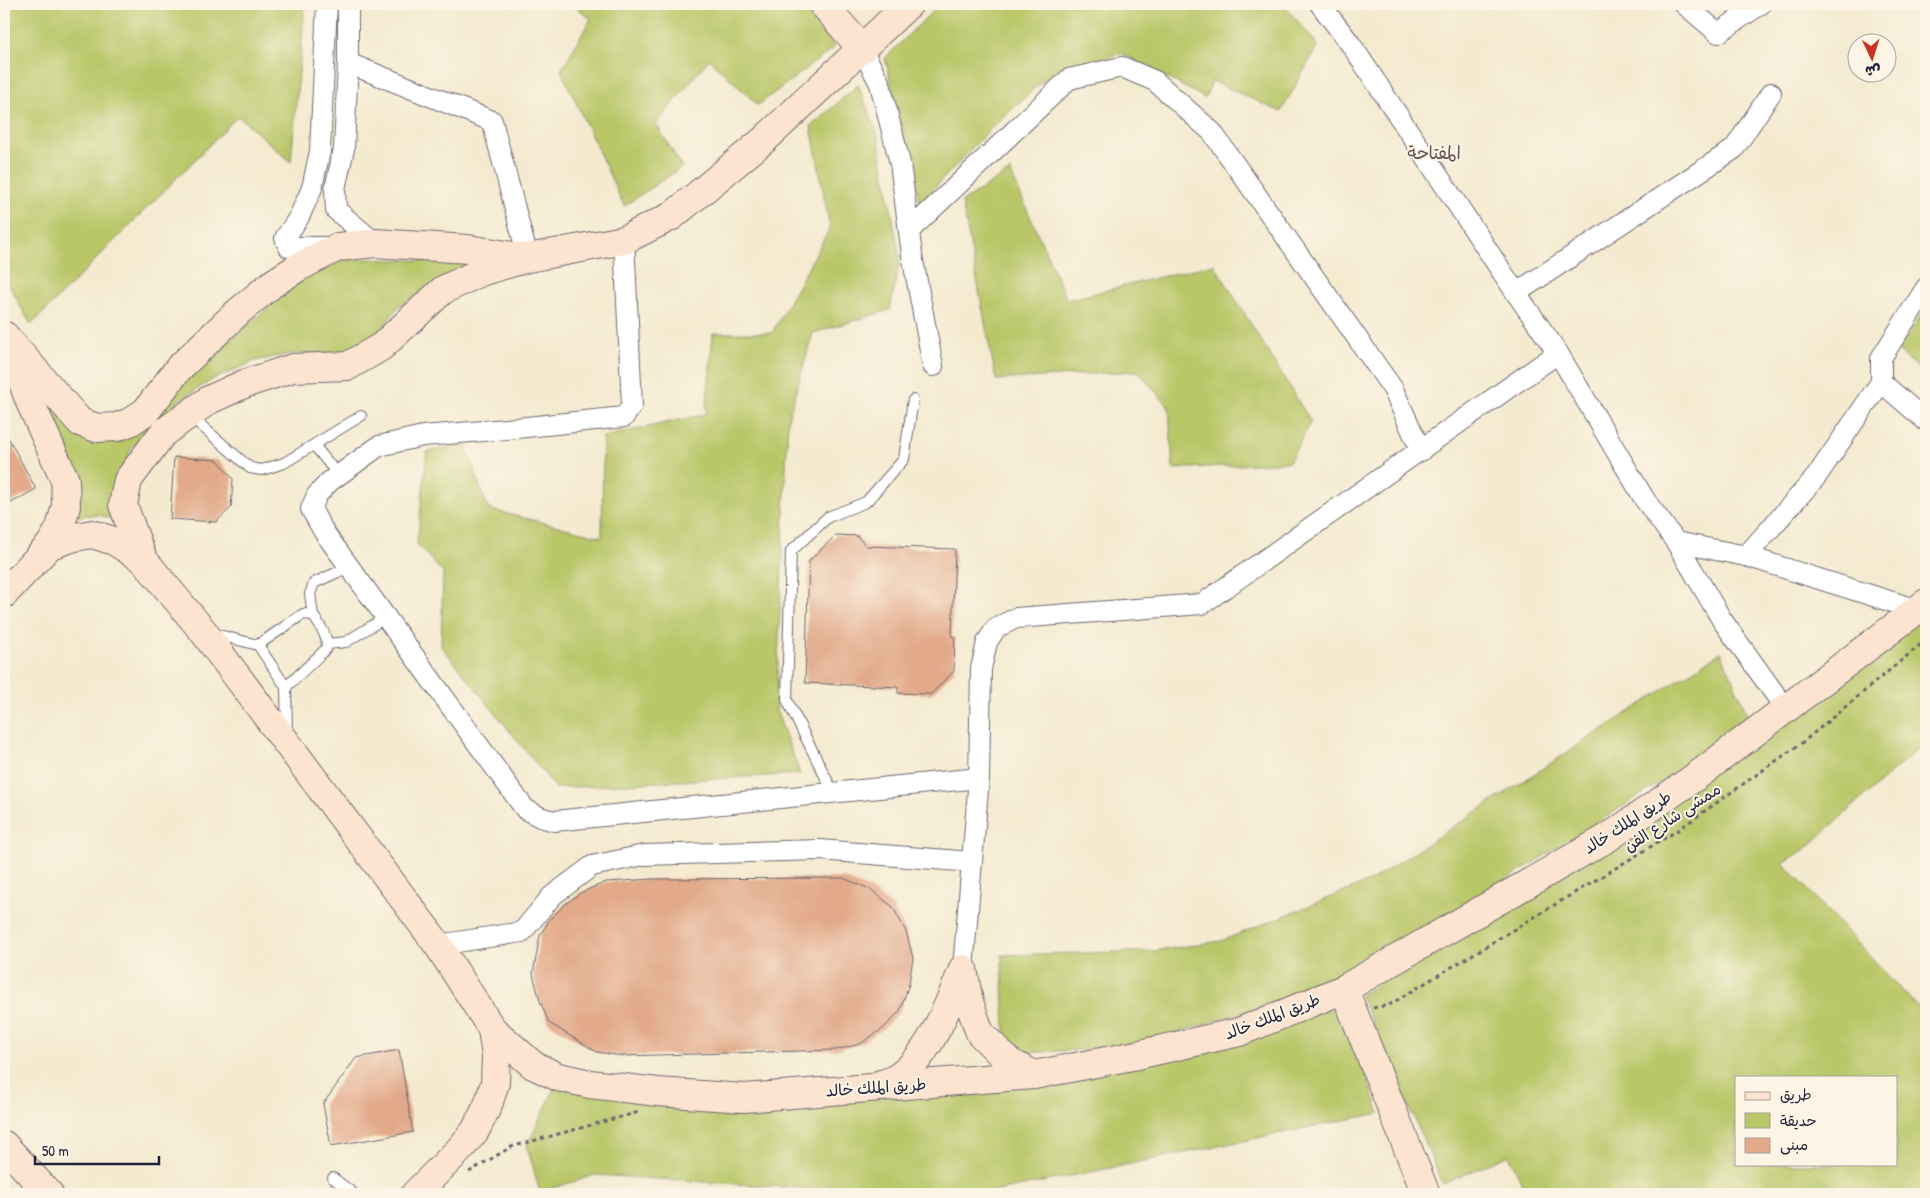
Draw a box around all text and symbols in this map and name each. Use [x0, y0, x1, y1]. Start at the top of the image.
north arrow [1848, 32, 1898, 82]
text: ش [1865, 61, 1881, 81]
district label: المفتاحة [1407, 140, 1461, 165]
street label: ممشى شارع الفن [1619, 777, 1725, 857]
street label: طريق الملك خالد [1579, 785, 1675, 859]
street label: طريق الملك خالد [1221, 988, 1323, 1044]
street label: طريق الملك خالد [825, 1073, 927, 1101]
legend [1735, 1076, 1898, 1166]
text: طريق [1780, 1084, 1812, 1105]
text: حديقة [1780, 1110, 1817, 1131]
scale bar [35, 1133, 159, 1165]
text: مبنى [1780, 1134, 1808, 1155]
text: 50 m [42, 1140, 69, 1161]

